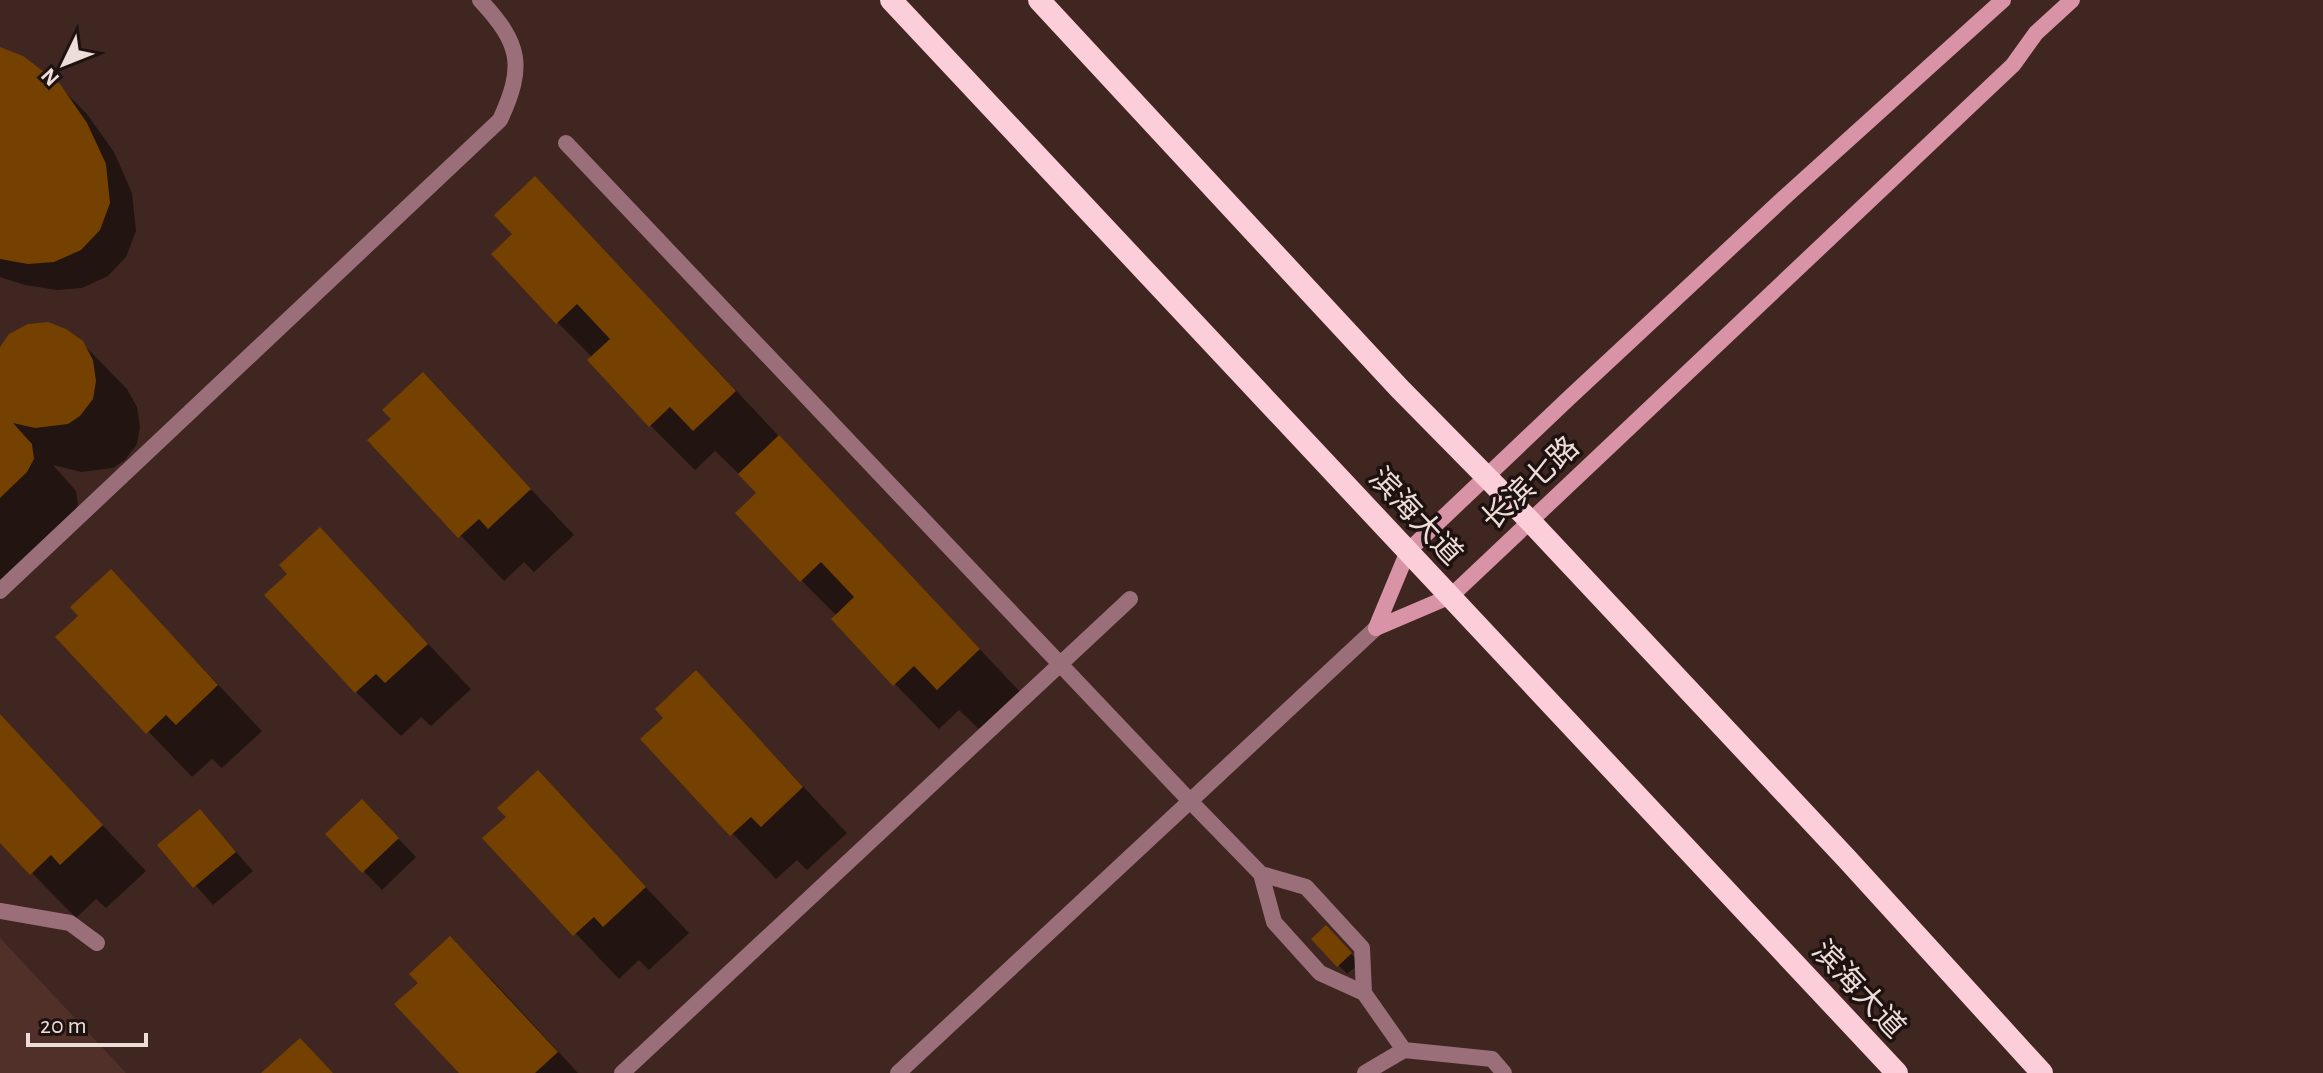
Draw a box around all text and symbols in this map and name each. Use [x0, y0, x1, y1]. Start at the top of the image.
north arrow [24, 24, 104, 104]
text: N [37, 64, 63, 90]
street label: 长滨七路 [1475, 430, 1585, 536]
street label: 滨海大道 [1363, 461, 1469, 571]
street label: 滨海大道 [1806, 934, 1912, 1044]
scale bar [28, 997, 146, 1047]
text: 20 m [40, 1014, 87, 1038]

